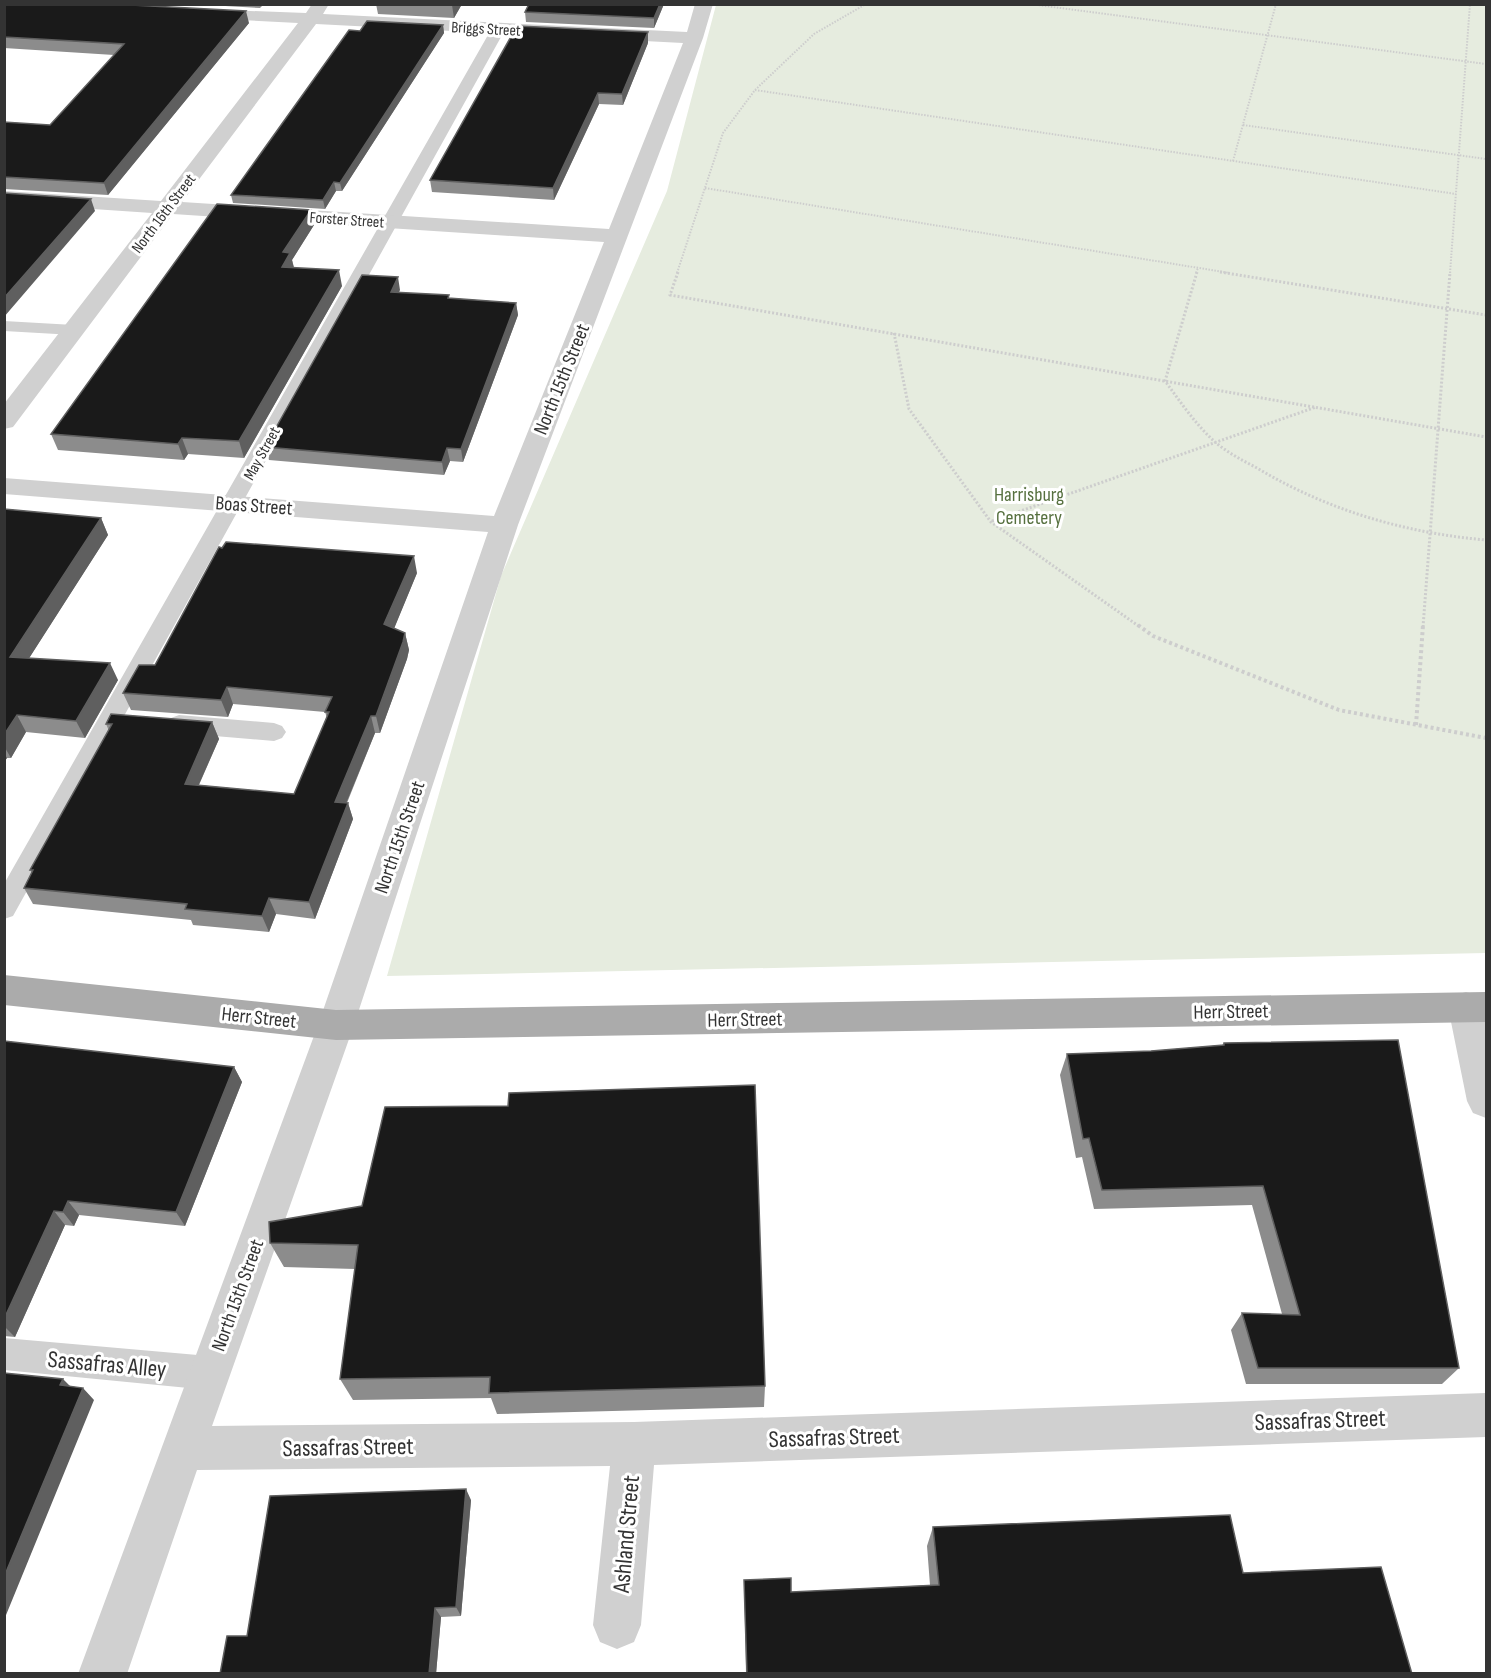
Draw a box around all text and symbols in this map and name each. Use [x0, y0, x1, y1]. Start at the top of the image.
street label: Briggs Street [451, 18, 521, 41]
street label: North 16th Street [128, 170, 200, 257]
street label: Forster Street [309, 208, 385, 233]
street label: North 15th Street [529, 320, 595, 438]
street label: May Street [240, 424, 285, 484]
park label: Harrisburg Cemetery [994, 483, 1064, 530]
street label: Boas Street [214, 491, 293, 521]
street label: North 15th Street [369, 778, 430, 897]
street label: Herr Street [1193, 999, 1269, 1025]
street label: Herr Street [220, 1002, 297, 1034]
street label: Herr Street [707, 1007, 783, 1033]
street label: North 15th Street [207, 1236, 269, 1355]
street label: Sassafras Alley [46, 1345, 167, 1384]
street label: Sassafras Street [1254, 1404, 1386, 1437]
street label: Sassafras Street [768, 1421, 900, 1454]
street label: Sassafras Street [282, 1432, 414, 1463]
street label: Ashland Street [607, 1474, 646, 1595]

